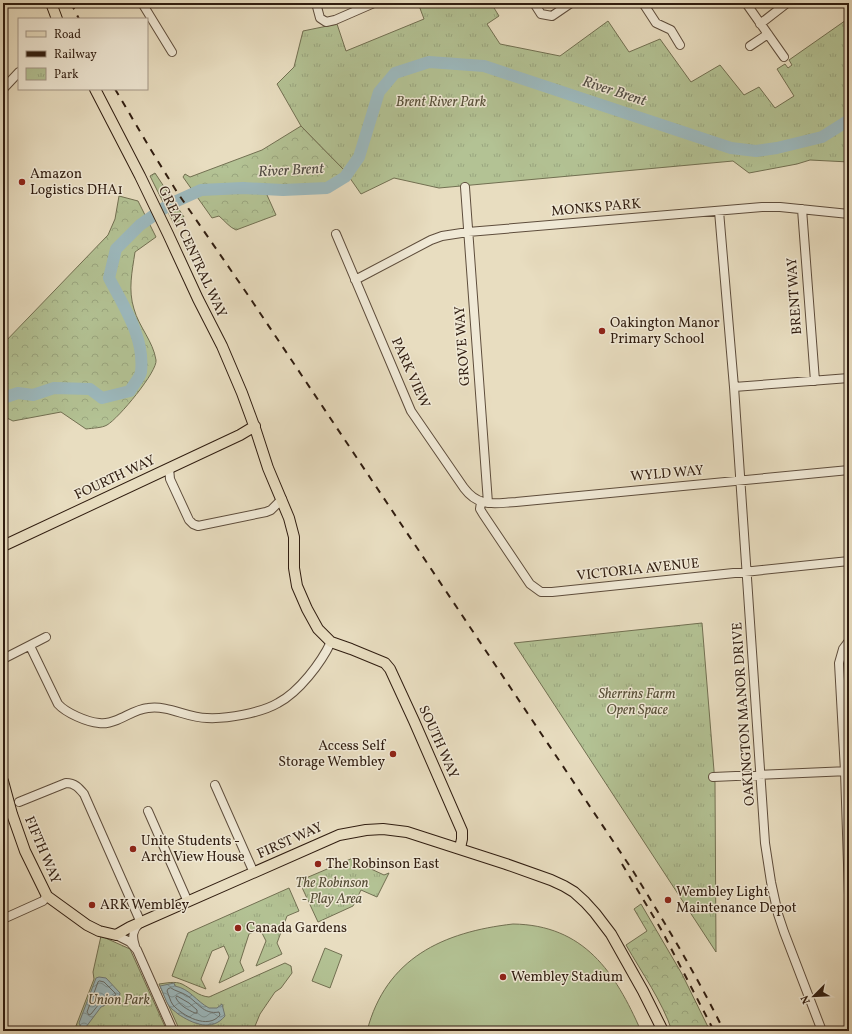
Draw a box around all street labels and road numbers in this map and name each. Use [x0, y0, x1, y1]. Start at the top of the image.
street label: GREAT CENTRAL WAY [153, 183, 231, 321]
street label: MONKS PARK [550, 195, 642, 221]
street label: BRENT WAY [783, 257, 807, 335]
street label: GROVE WAY [451, 305, 475, 387]
street label: PARK VIEW [386, 335, 434, 411]
street label: FOURTH WAY [72, 451, 159, 505]
street label: WYLD WAY [630, 461, 705, 487]
street label: VICTORIA AVENUE [576, 554, 700, 586]
street label: OAKINGTON MANOR DRIVE [728, 621, 760, 807]
street label: SOUTH WAY [413, 702, 463, 782]
street label: FIFTH WAY [19, 813, 65, 887]
street label: FIRST WAY [254, 818, 326, 864]

